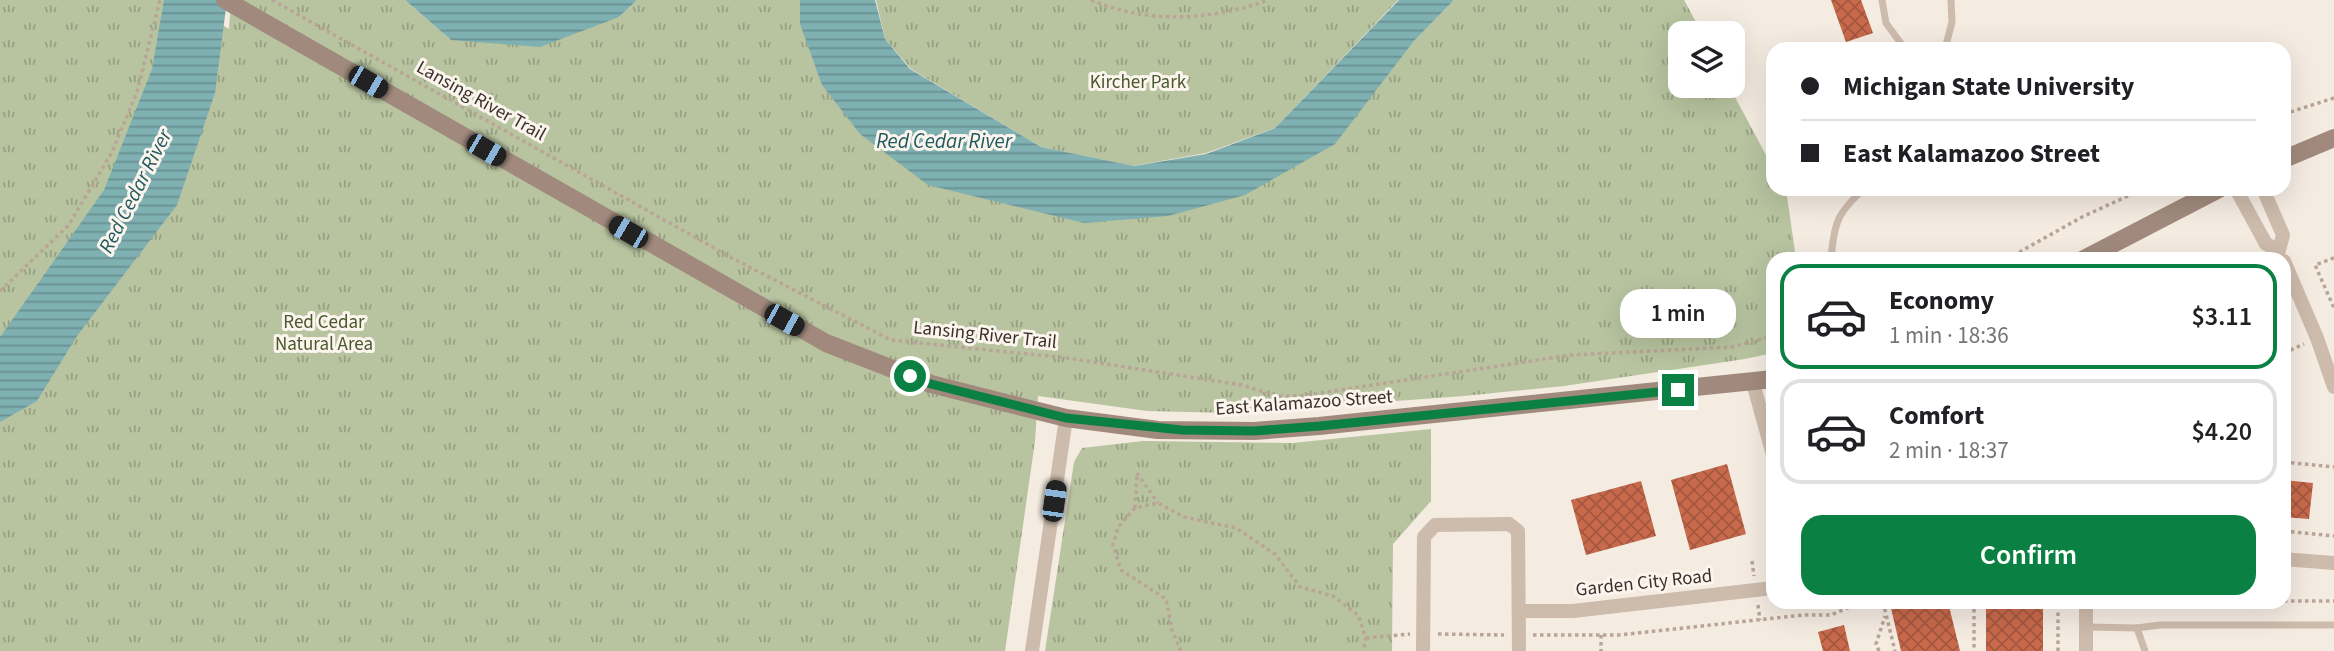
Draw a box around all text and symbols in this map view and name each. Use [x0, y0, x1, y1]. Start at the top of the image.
map controls [1668, 21, 1745, 98]
button: layers [1668, 21, 1745, 98]
street label: Lansing River Trail [411, 54, 551, 148]
car [345, 62, 392, 102]
text: Michigan State University [1843, 68, 2134, 105]
park label: Kircher Park [1090, 69, 1187, 96]
water label: Red Cedar River [91, 123, 180, 258]
water label: Red Cedar River [876, 126, 1013, 156]
car [463, 130, 510, 170]
text: East Kalamazoo Street [1843, 135, 2100, 172]
car [605, 212, 652, 252]
text: Economy [1889, 282, 1994, 319]
icon: car [1805, 285, 1868, 348]
callout: 1 min [1620, 288, 1736, 338]
text: 1 min [1651, 297, 1705, 330]
text: $3.11 [2191, 298, 2252, 335]
car [761, 301, 808, 339]
park label: Red Cedar Natural Area [275, 309, 373, 358]
street label: Lansing River Trail [912, 314, 1058, 356]
text: 1 min · 18:36 [1889, 319, 2009, 352]
route start [894, 360, 926, 392]
route end [1662, 374, 1694, 406]
street label: East Kalamazoo Street [1214, 383, 1394, 423]
text: Comfort [1889, 397, 1984, 434]
icon: car [1805, 400, 1868, 463]
text: $4.20 [2191, 413, 2252, 450]
text: 2 min · 18:37 [1889, 434, 2009, 467]
car [1041, 479, 1068, 523]
button: Confirm [1801, 515, 2256, 595]
street label: Garden City Road [1574, 562, 1714, 604]

